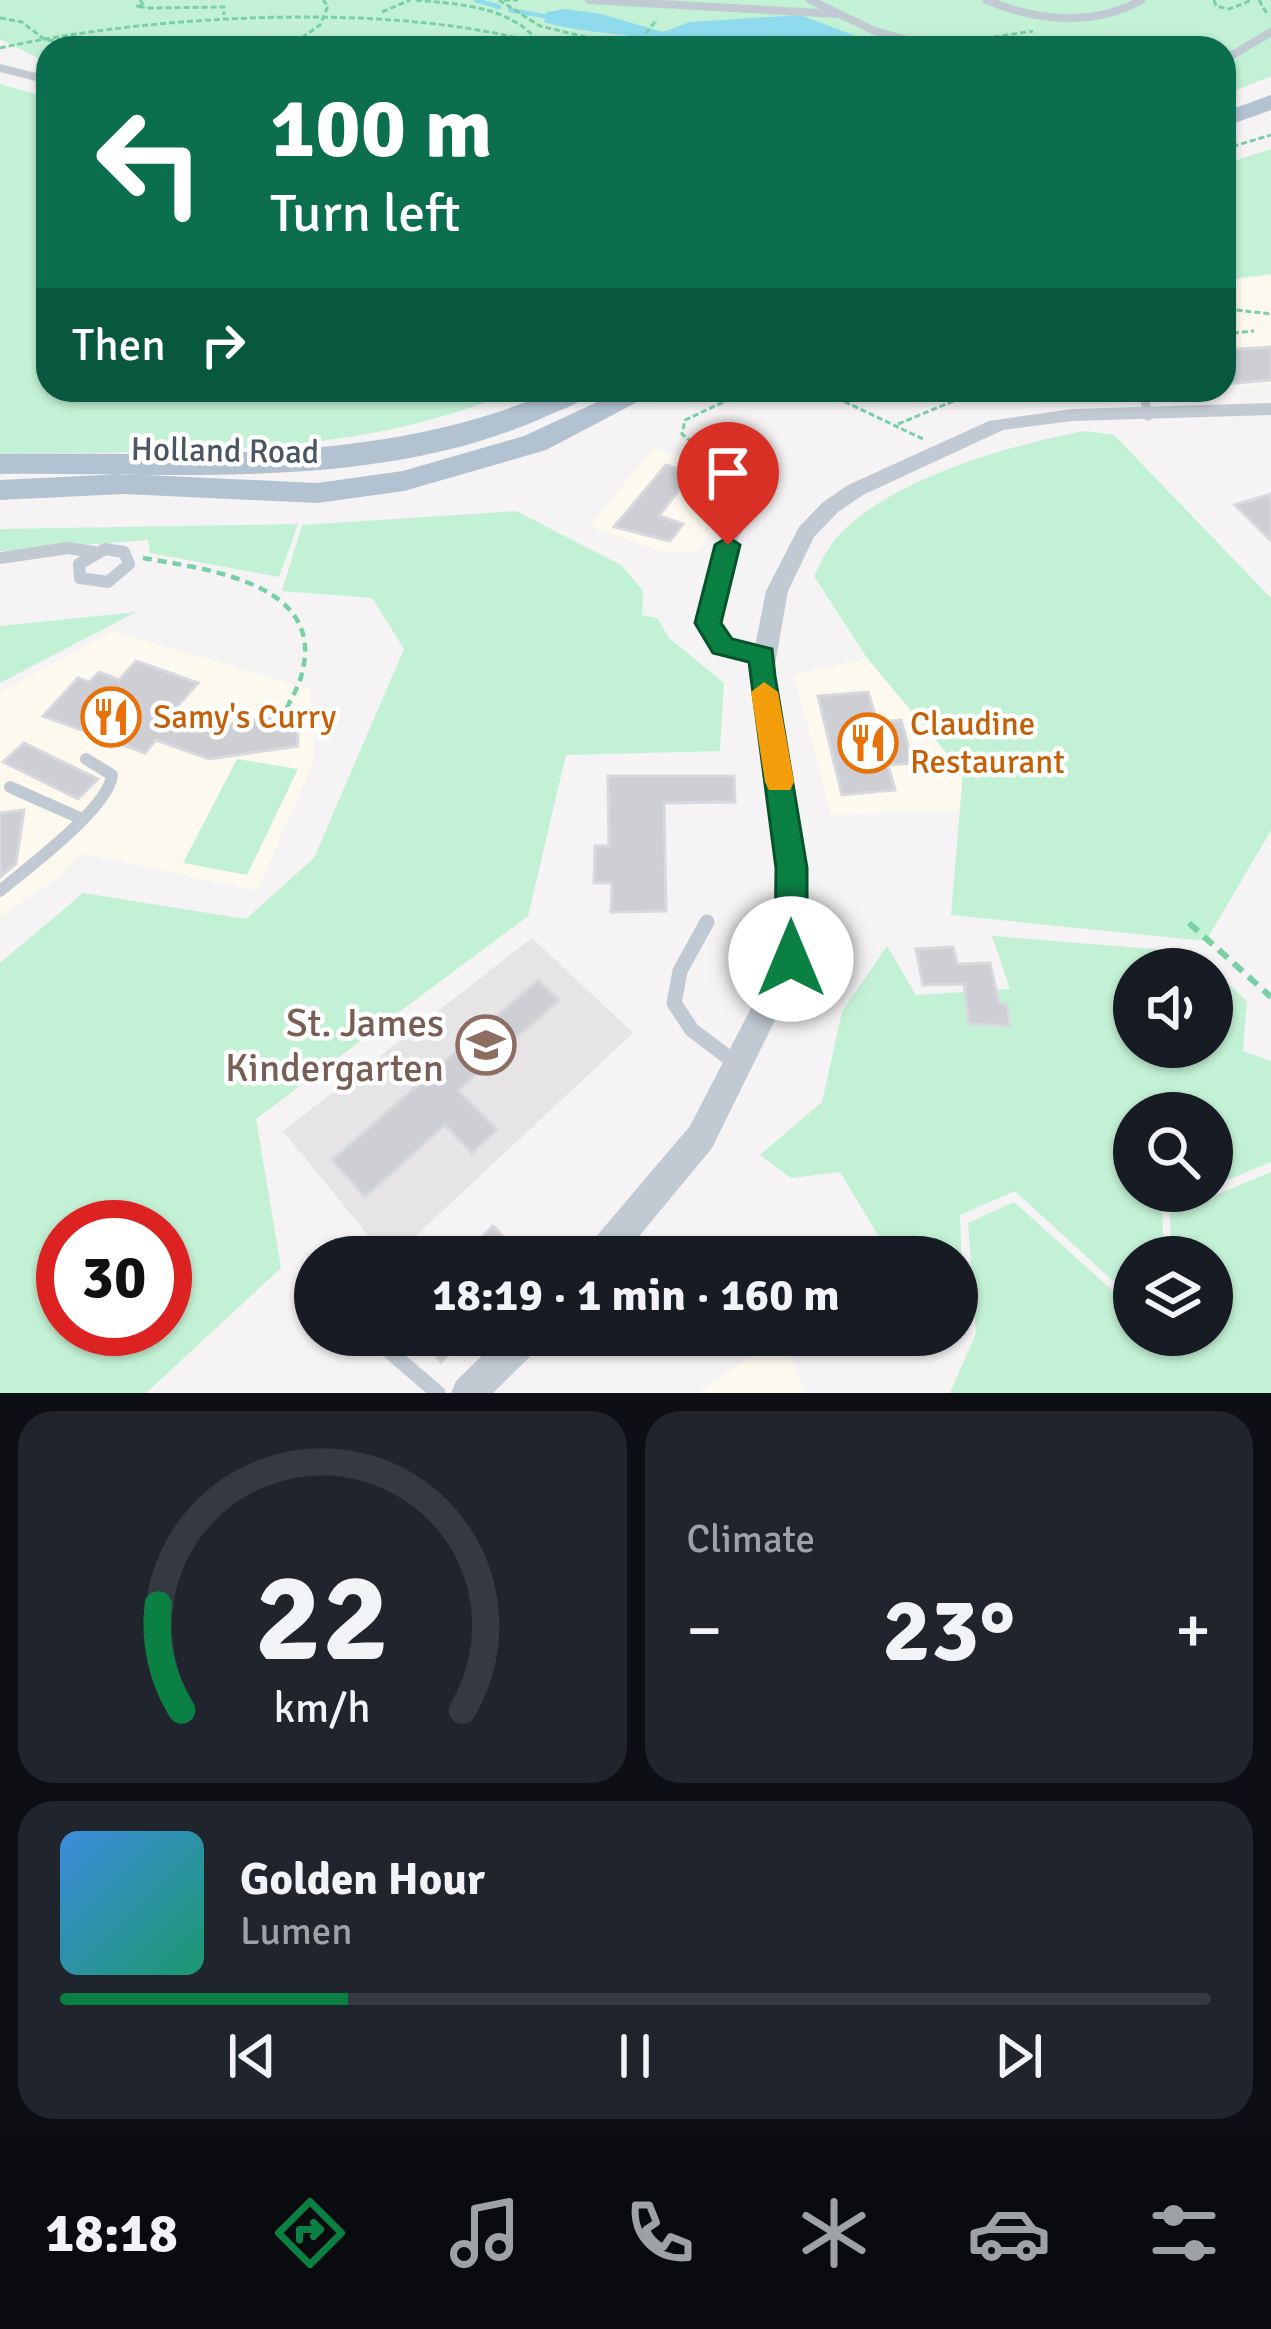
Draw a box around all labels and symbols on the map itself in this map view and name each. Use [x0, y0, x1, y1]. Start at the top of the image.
pin [677, 422, 779, 545]
street label: Holland Road [130, 429, 320, 473]
restaurant icon: Samy's Curry [80, 686, 142, 748]
place label: Samy's Curry [153, 697, 337, 738]
place label: Claudine Restaurant [910, 704, 1065, 783]
restaurant icon: Claudine Restaurant [837, 712, 899, 774]
position arrow [728, 896, 854, 1022]
place label: St. James Kindergarten [225, 999, 444, 1092]
school or university icon: St. James Kindergarten [455, 1014, 517, 1076]
speed limit sign: 30 [36, 1200, 192, 1356]

